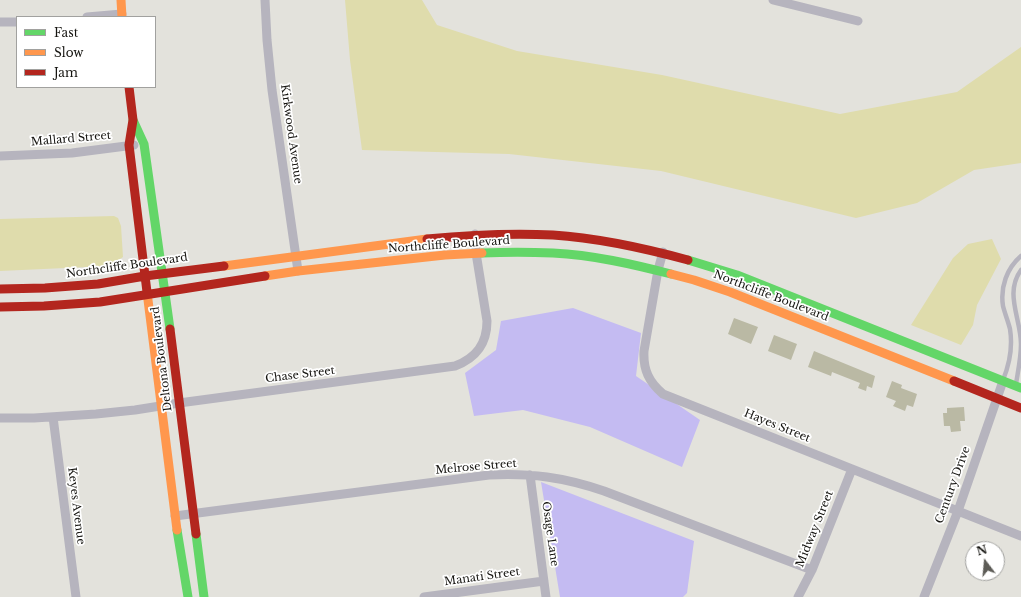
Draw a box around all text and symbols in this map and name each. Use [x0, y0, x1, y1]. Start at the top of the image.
legend [16, 16, 156, 88]
text: Fast [54, 25, 78, 40]
text: Slow [54, 45, 83, 60]
text: Jam [54, 65, 78, 80]
street label: Kirkwood Avenue [277, 83, 305, 185]
street label: Mallard Street [31, 129, 111, 149]
street label: Northcliffe Boulevard [388, 234, 510, 256]
street label: Northcliffe Boulevard [66, 251, 188, 281]
street label: Northcliffe Boulevard [712, 268, 830, 324]
street label: Deltona Boulevard [149, 306, 175, 412]
street label: Chase Street [264, 364, 336, 386]
street label: Hayes Street [742, 407, 812, 445]
street label: Century Drive [933, 445, 973, 525]
street label: Melrose Street [435, 457, 517, 477]
street label: Keyes Avenue [65, 467, 87, 545]
street label: Midway Street [794, 489, 836, 569]
street label: Osage Lane [539, 501, 561, 567]
north arrow [965, 541, 1005, 581]
text: N [975, 542, 989, 559]
street label: Manati Street [443, 565, 521, 589]

